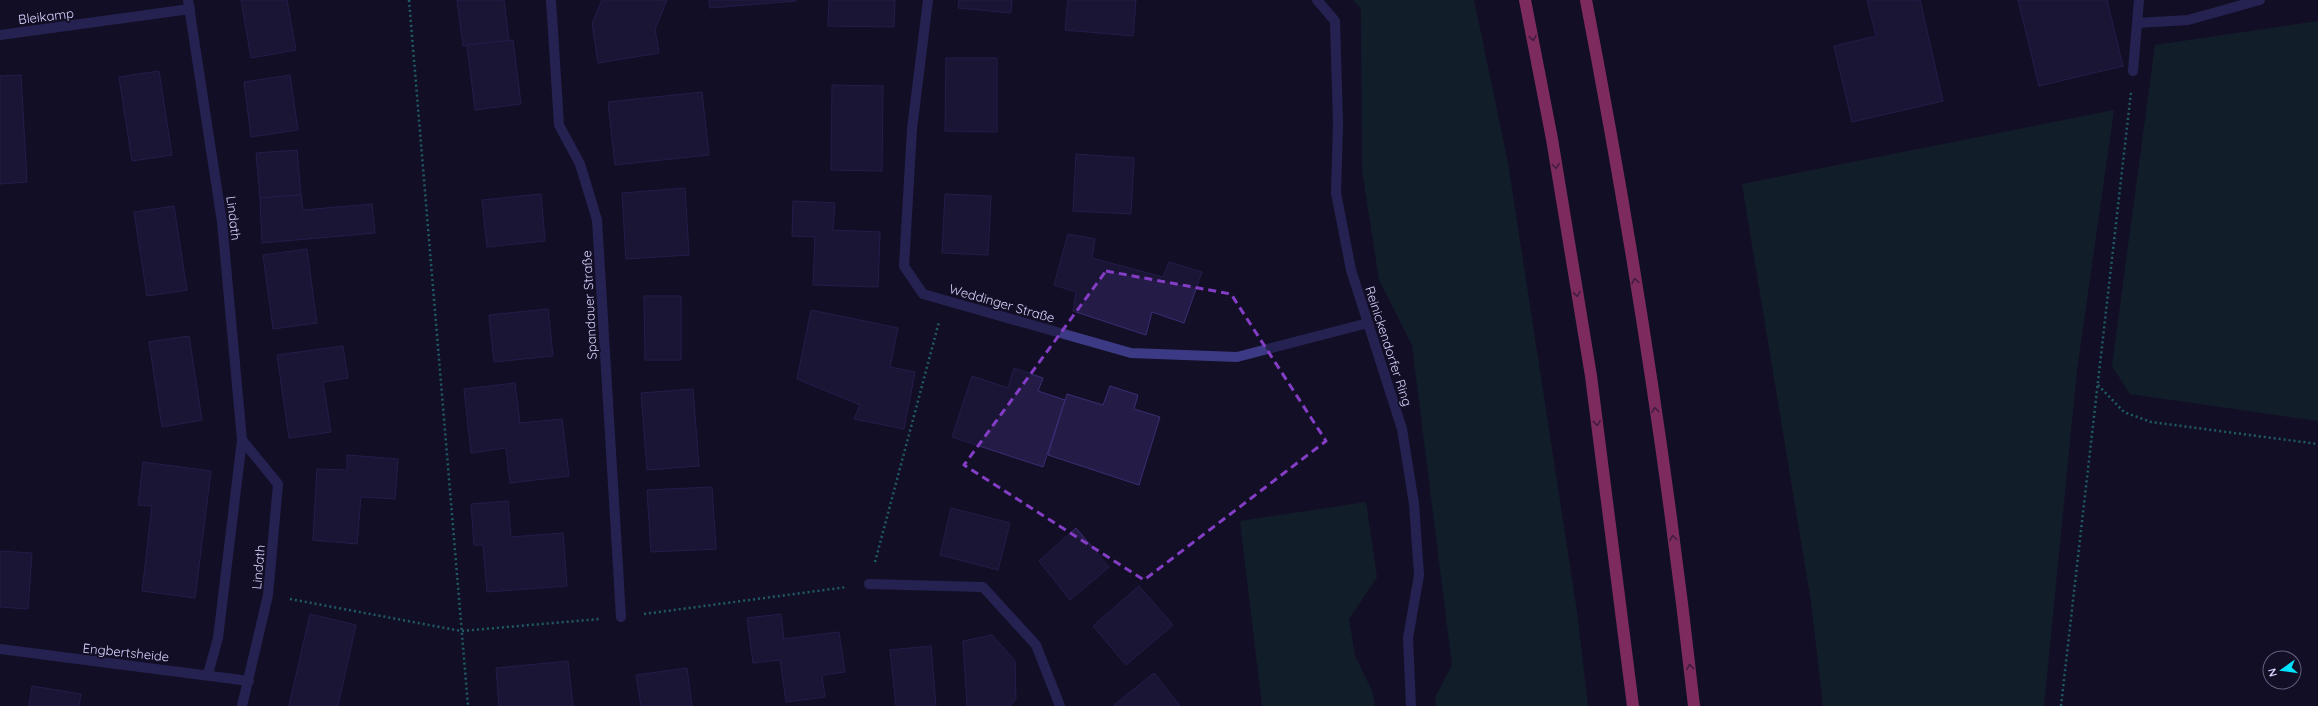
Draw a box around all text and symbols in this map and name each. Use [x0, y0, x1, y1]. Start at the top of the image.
street label: Bleikamp [17, 5, 75, 27]
one-way arrow [1528, 35, 1536, 41]
one-way arrow [1552, 163, 1560, 169]
street label: Lindath [223, 195, 245, 241]
street label: Spandauer Straße [578, 250, 600, 360]
one-way arrow [1631, 278, 1640, 284]
street label: Weddinger Straße [947, 280, 1057, 326]
street label: Reinickendorfer Ring [1362, 284, 1416, 408]
one-way arrow [1572, 291, 1581, 298]
one-way arrow [1651, 407, 1660, 413]
one-way arrow [1592, 420, 1601, 426]
one-way arrow [1669, 535, 1678, 541]
street label: Lindath [248, 544, 268, 590]
street label: Engbertsheide [82, 640, 170, 664]
north arrow [2262, 650, 2302, 690]
one-way arrow [1685, 664, 1694, 670]
text: N [2265, 667, 2280, 678]

